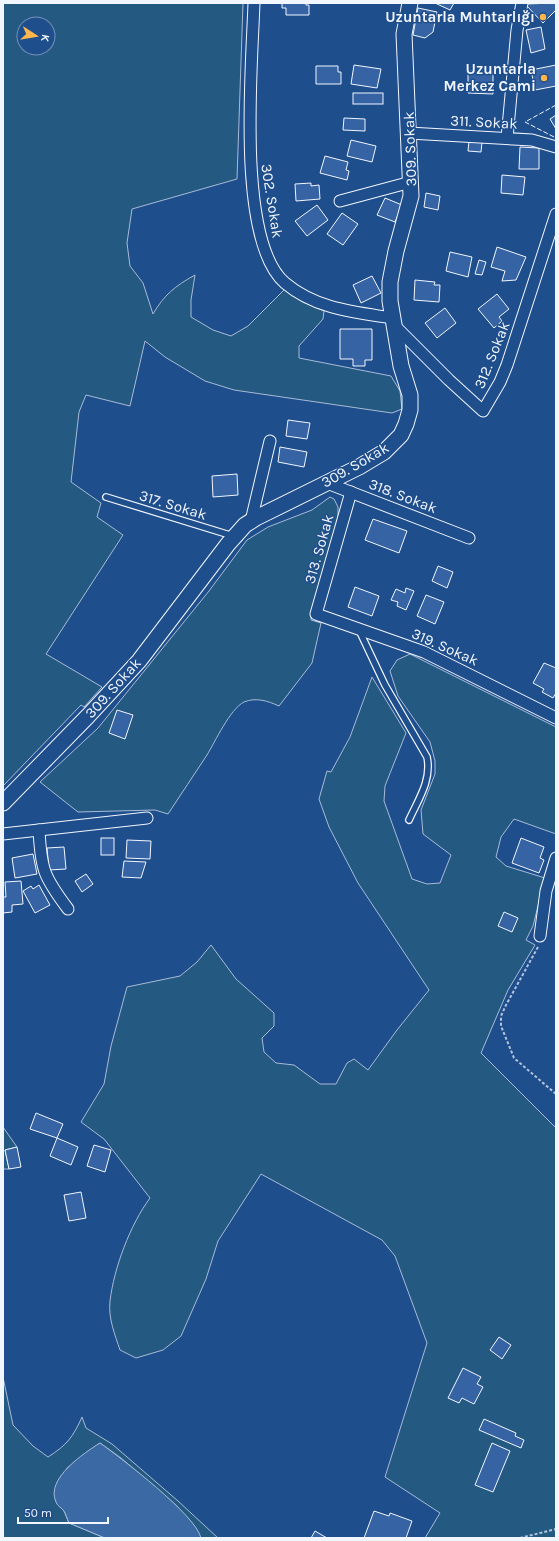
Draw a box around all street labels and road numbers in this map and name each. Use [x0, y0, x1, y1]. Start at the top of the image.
street label: 309. Sokak [400, 111, 420, 187]
street label: 311. Sokak [450, 111, 518, 133]
street label: 302. Sokak [257, 162, 287, 240]
street label: 312. Sokak [470, 319, 514, 391]
street label: 309. Sokak [318, 438, 392, 492]
street label: 318. Sokak [366, 475, 440, 517]
street label: 317. Sokak [137, 486, 209, 524]
street label: 313. Sokak [301, 512, 337, 586]
street label: 319. Sokak [409, 624, 481, 670]
street label: 309. Sokak [81, 654, 145, 722]

